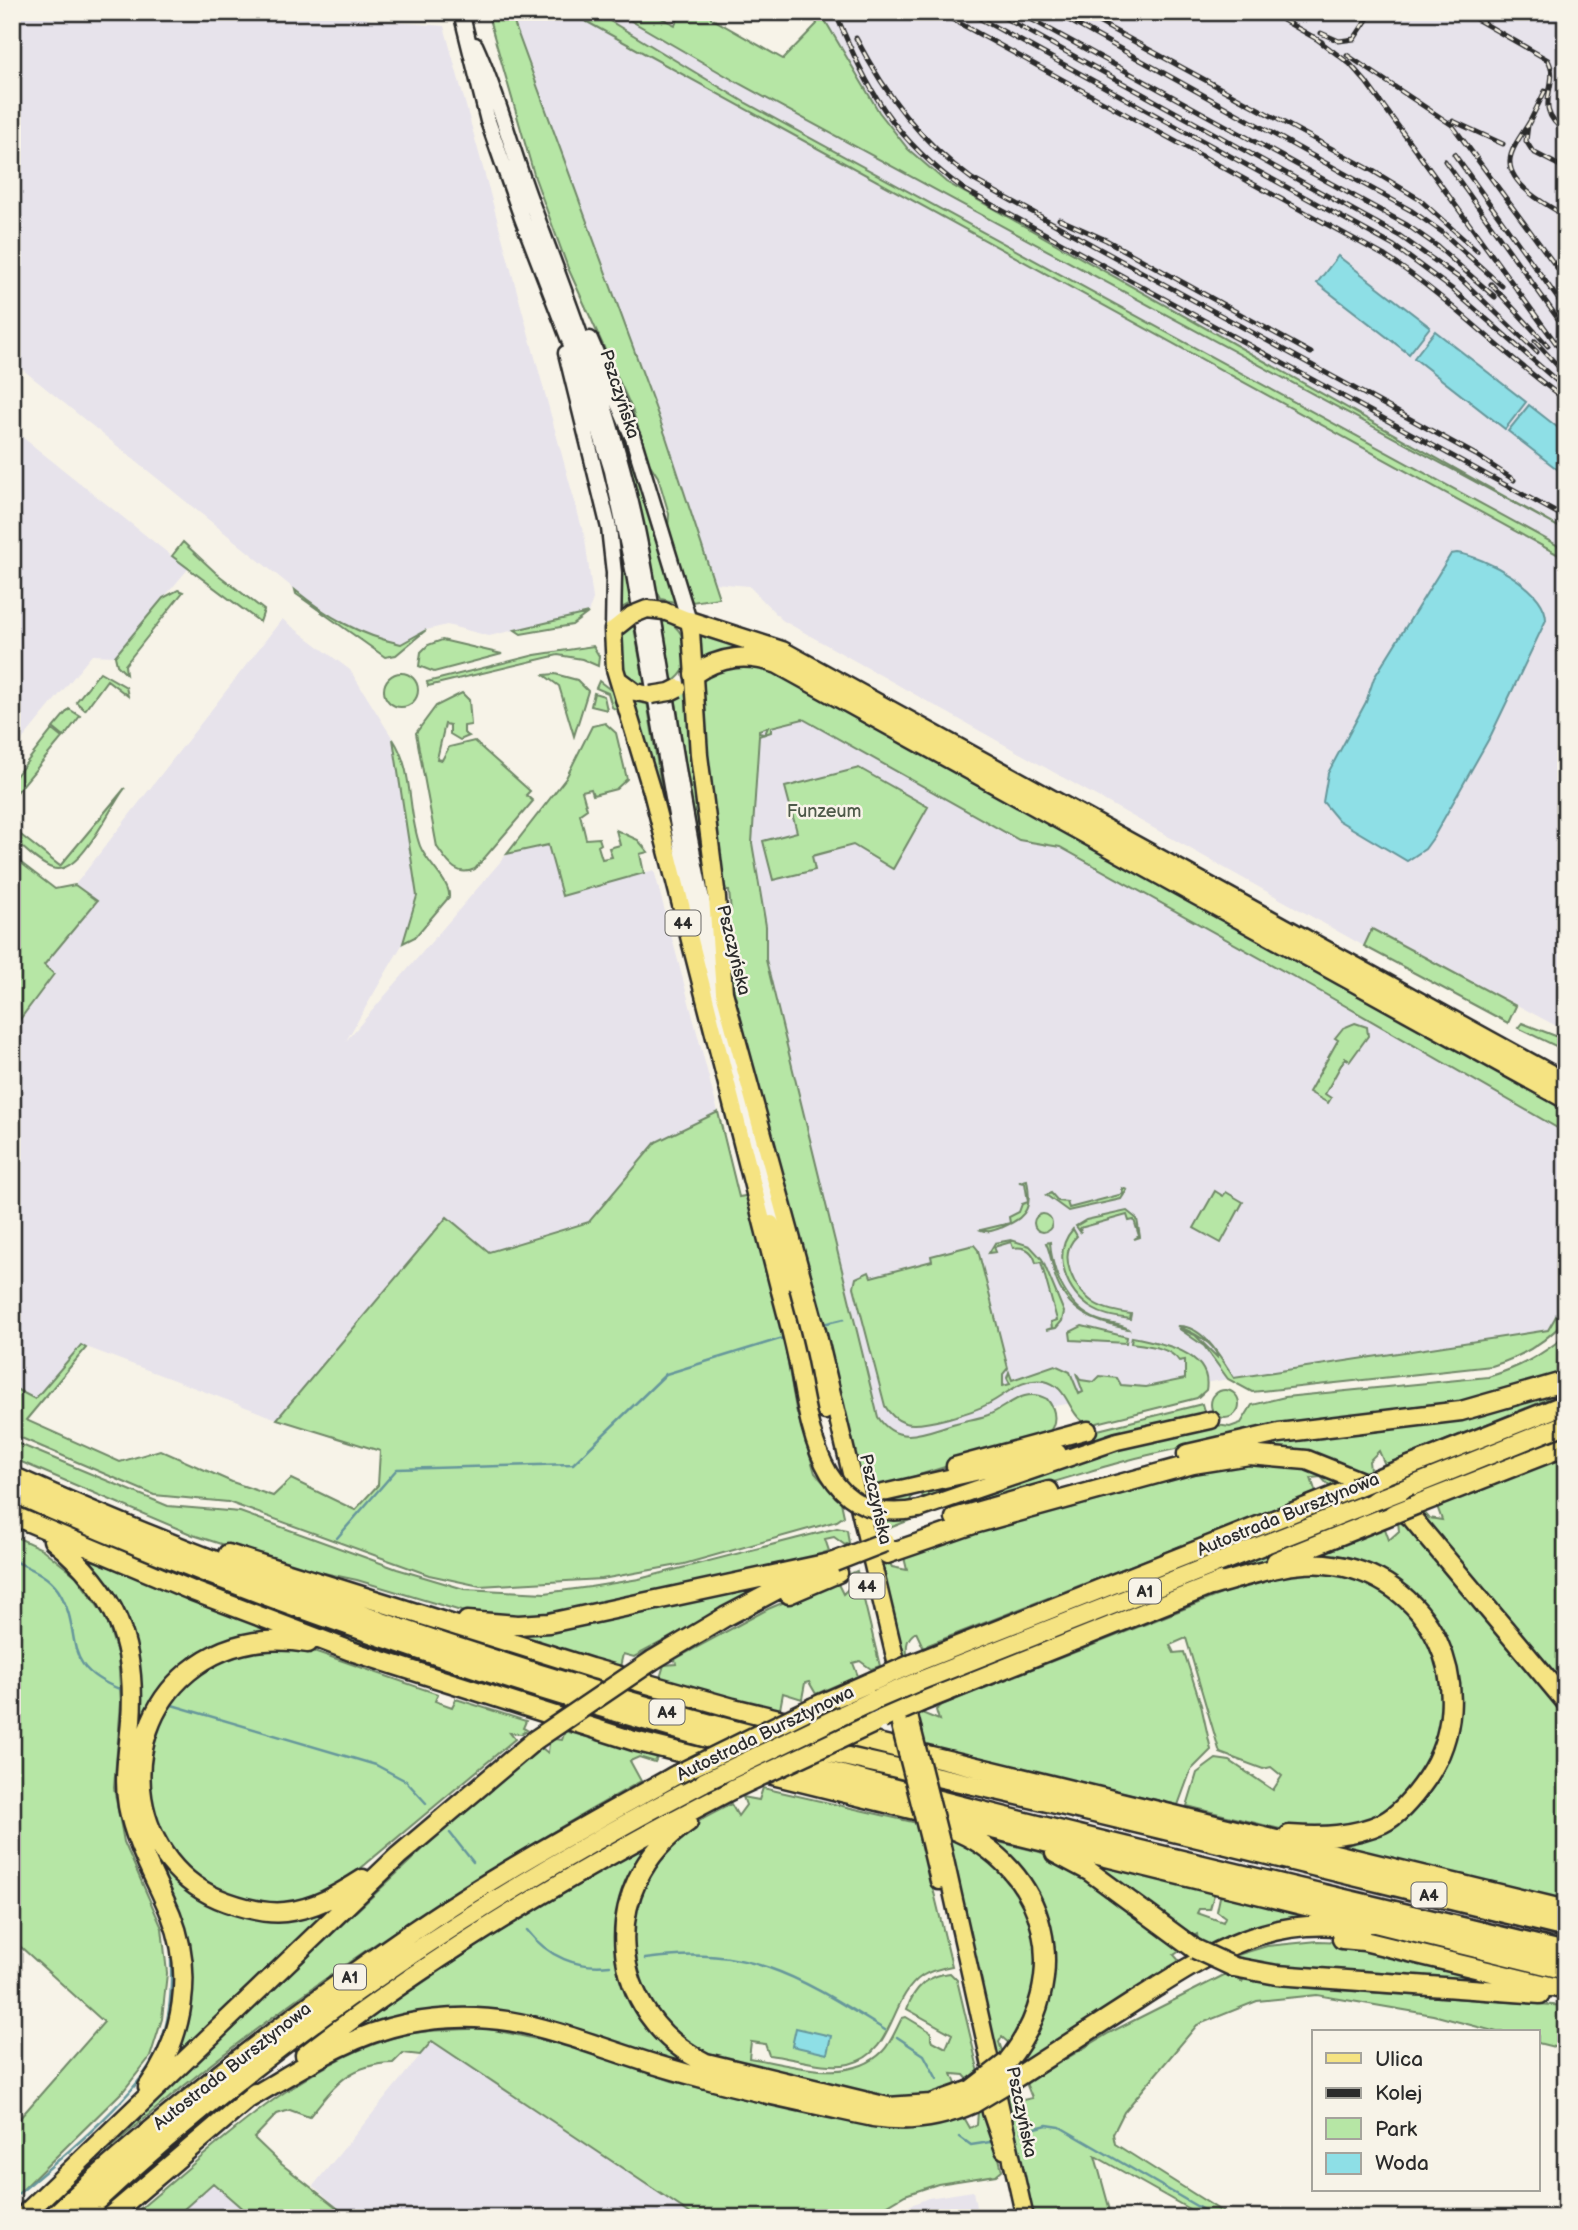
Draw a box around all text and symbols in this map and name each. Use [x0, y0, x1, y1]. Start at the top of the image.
street label: Pszczyńska [595, 347, 644, 441]
park label: Funzeum [787, 801, 861, 822]
street label: Pszczyńska [712, 903, 755, 997]
road number: 44 [666, 911, 700, 936]
street label: Pszczyńska [855, 1452, 896, 1546]
street label: Autostrada Bursztynowa [1194, 1468, 1382, 1561]
road number: 44 [850, 1574, 884, 1598]
road number: A1 [1129, 1578, 1161, 1604]
street label: Autostrada Bursztynowa [673, 1681, 857, 1786]
road number: A4 [650, 1700, 684, 1724]
road number: A4 [1412, 1882, 1446, 1908]
road number: A1 [334, 1965, 366, 1990]
street label: Autostrada Bursztynowa [149, 1998, 315, 2135]
legend [1312, 2030, 1540, 2192]
text: Ulica [1375, 2047, 1423, 2072]
street label: Pszczyńska [1002, 2065, 1041, 2159]
text: Kolej [1375, 2081, 1422, 2106]
text: Park [1375, 2117, 1418, 2142]
text: Woda [1375, 2151, 1429, 2176]

